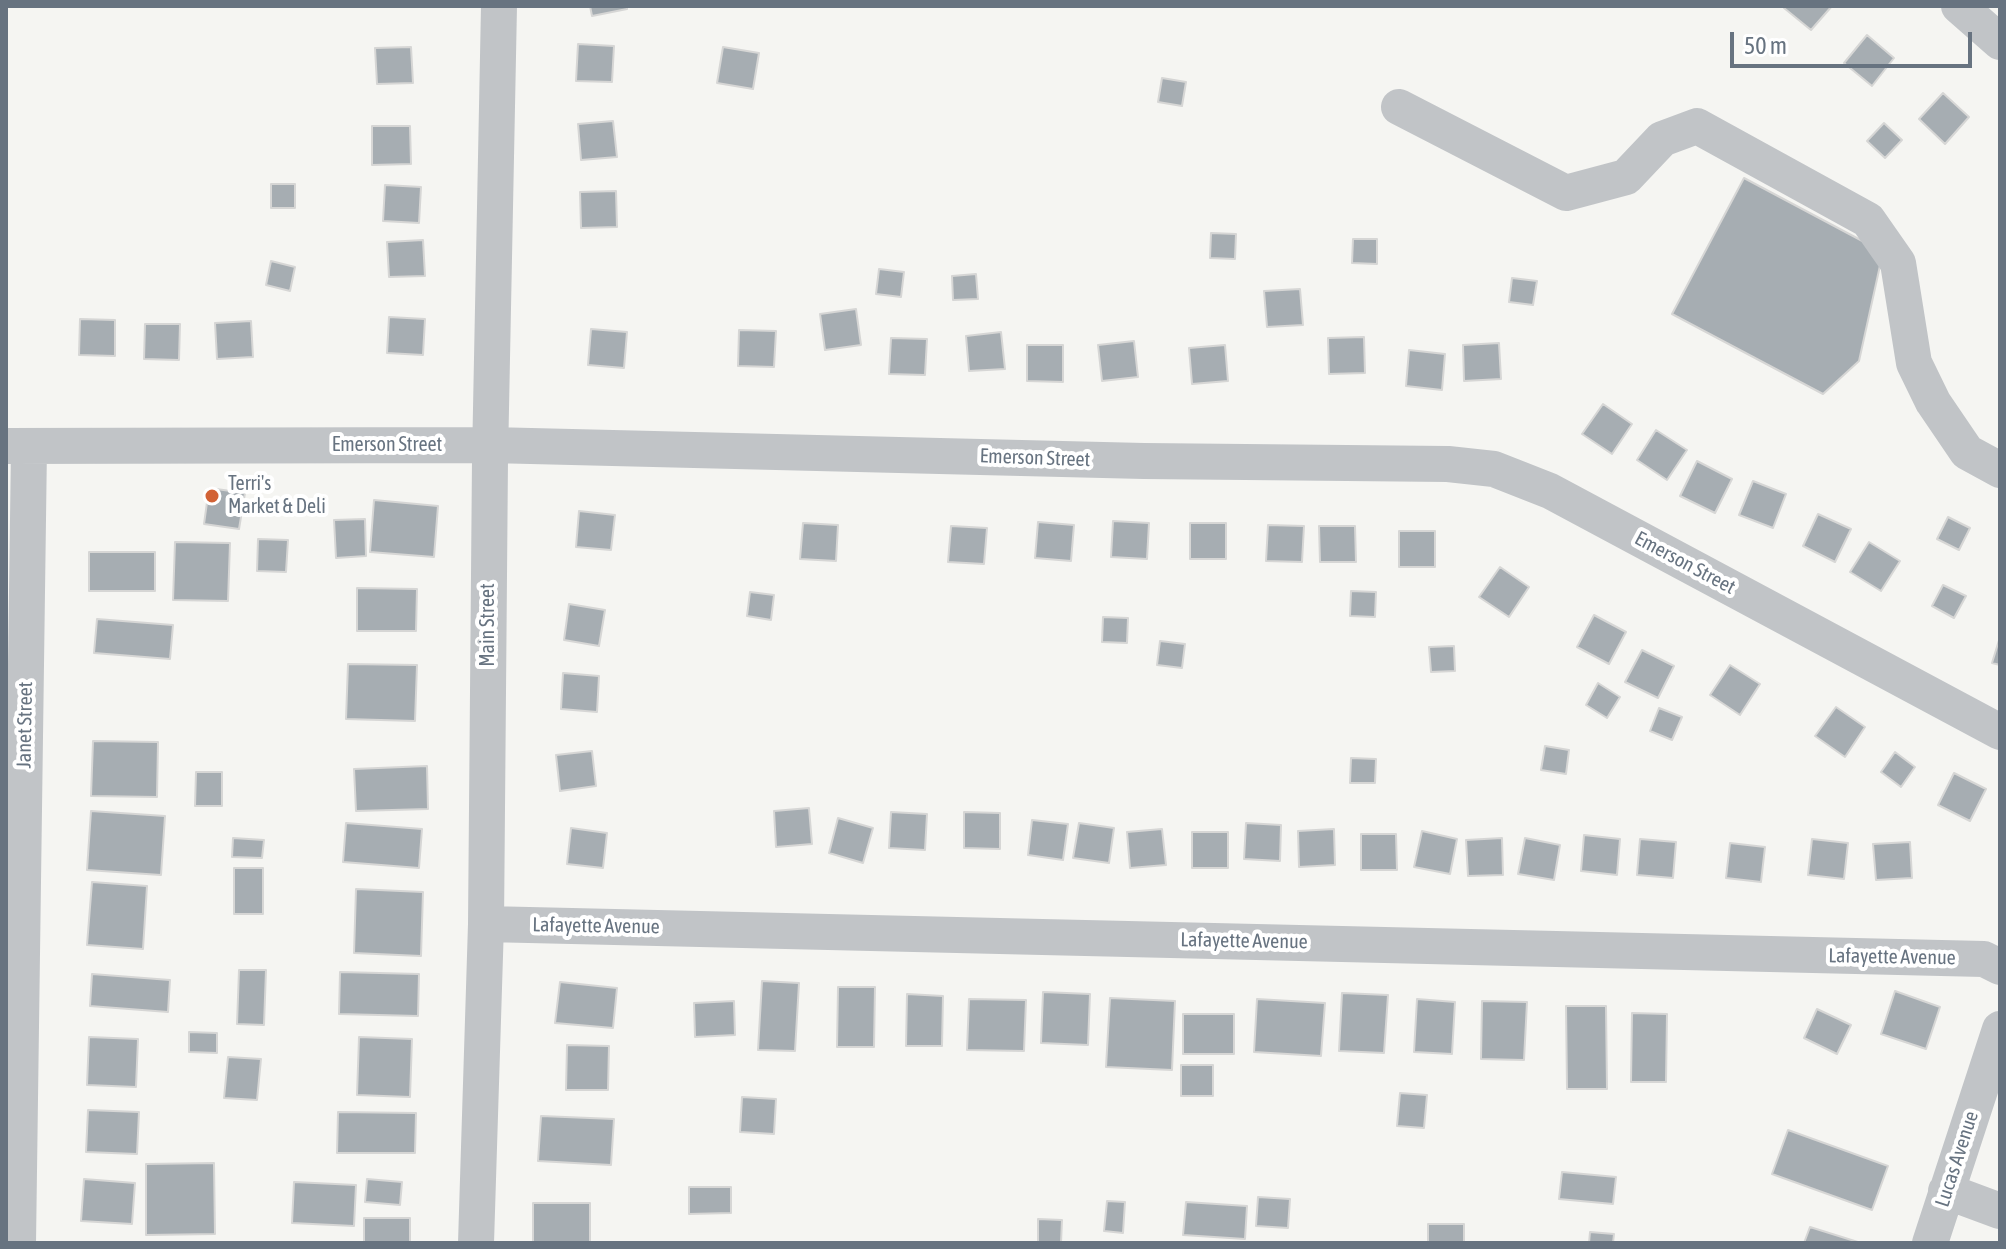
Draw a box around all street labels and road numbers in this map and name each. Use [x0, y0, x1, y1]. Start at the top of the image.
street label: Emerson Street [332, 433, 442, 457]
street label: Emerson Street [979, 444, 1091, 472]
street label: Emerson Street [1631, 526, 1739, 600]
street label: Main Street [476, 583, 500, 667]
street label: Janet Street [12, 681, 38, 769]
street label: Lafayette Avenue [532, 913, 660, 939]
street label: Lafayette Avenue [1180, 928, 1308, 954]
street label: Lafayette Avenue [1828, 944, 1956, 970]
street label: Lucas Avenue [1930, 1108, 1984, 1210]

